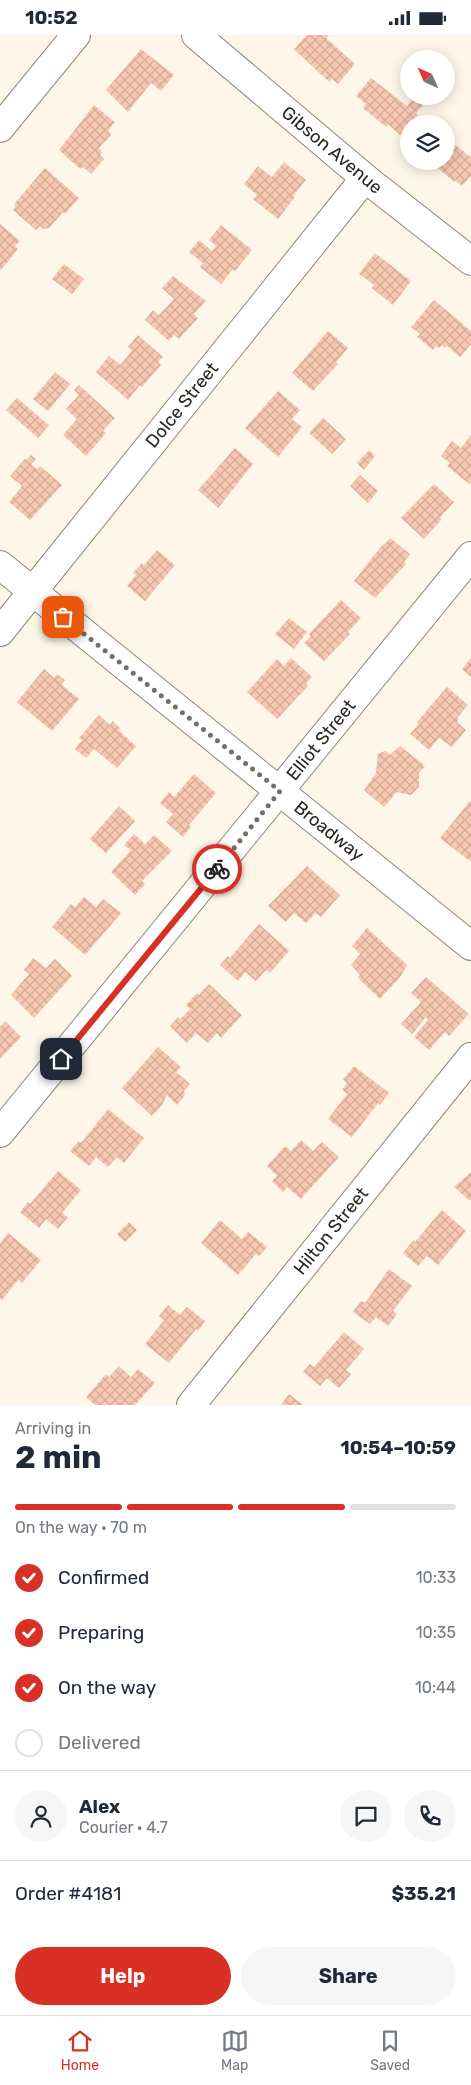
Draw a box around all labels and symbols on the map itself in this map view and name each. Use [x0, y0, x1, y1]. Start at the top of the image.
north arrow [400, 50, 455, 105]
street label: Gibson Avenue [277, 101, 387, 199]
street label: Dolce Street [141, 358, 223, 452]
pin [42, 596, 84, 638]
street label: Elliot Street [282, 695, 360, 785]
street label: Broadway [290, 796, 368, 866]
courier [192, 844, 242, 894]
pin [40, 1038, 82, 1080]
street label: Hilton Street [289, 1183, 373, 1279]

